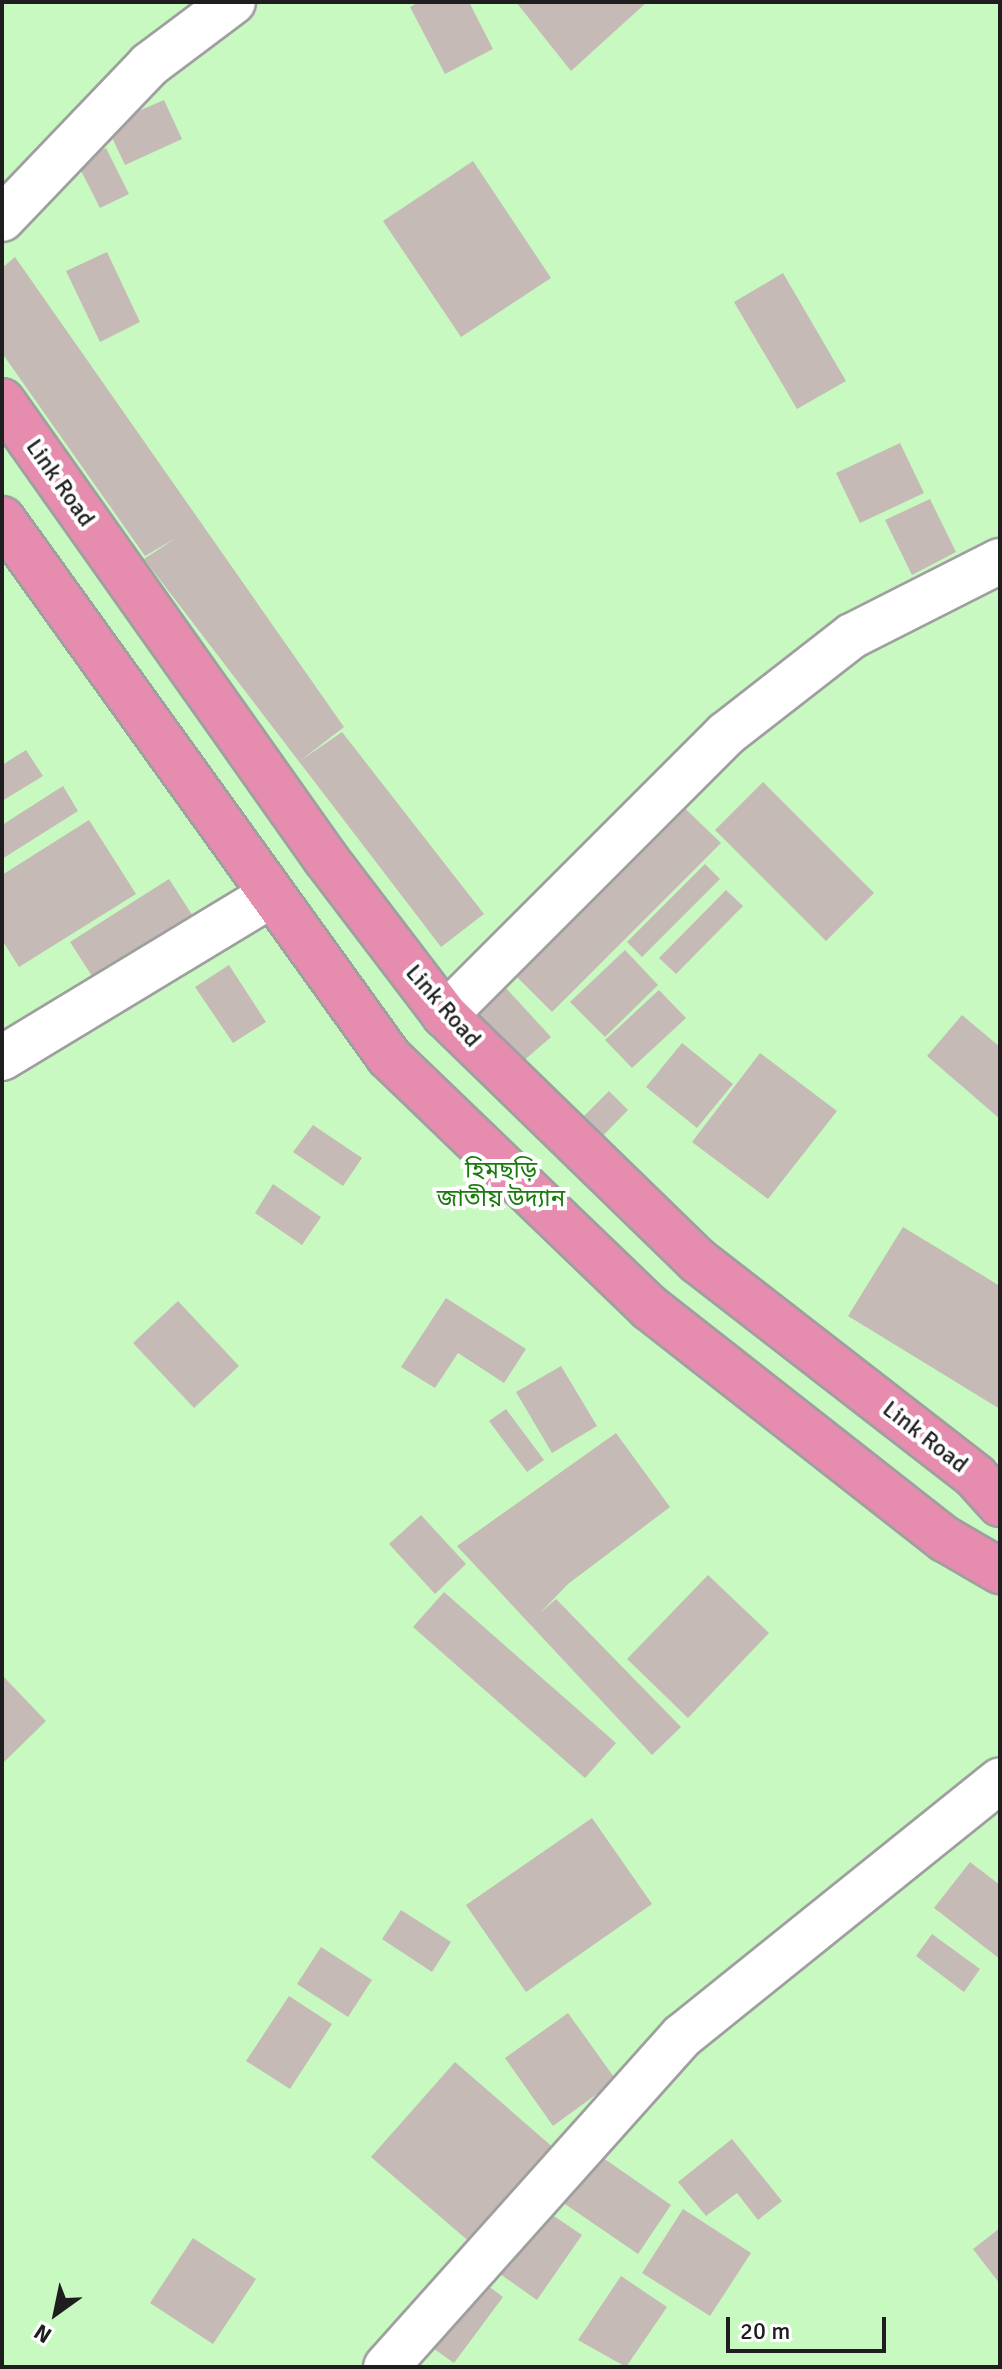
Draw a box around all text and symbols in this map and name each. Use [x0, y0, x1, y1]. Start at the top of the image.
street label: Link Road [19, 434, 101, 532]
street label: Link Road [399, 959, 487, 1053]
park label: হিমছড়ি জাতীয় উদ্যান [437, 1157, 565, 1213]
street label: Link Road [877, 1395, 973, 1479]
north arrow [16, 2273, 96, 2353]
scale bar [730, 2301, 890, 2351]
text: 20 m [740, 2316, 790, 2346]
text: N [29, 2318, 56, 2349]

